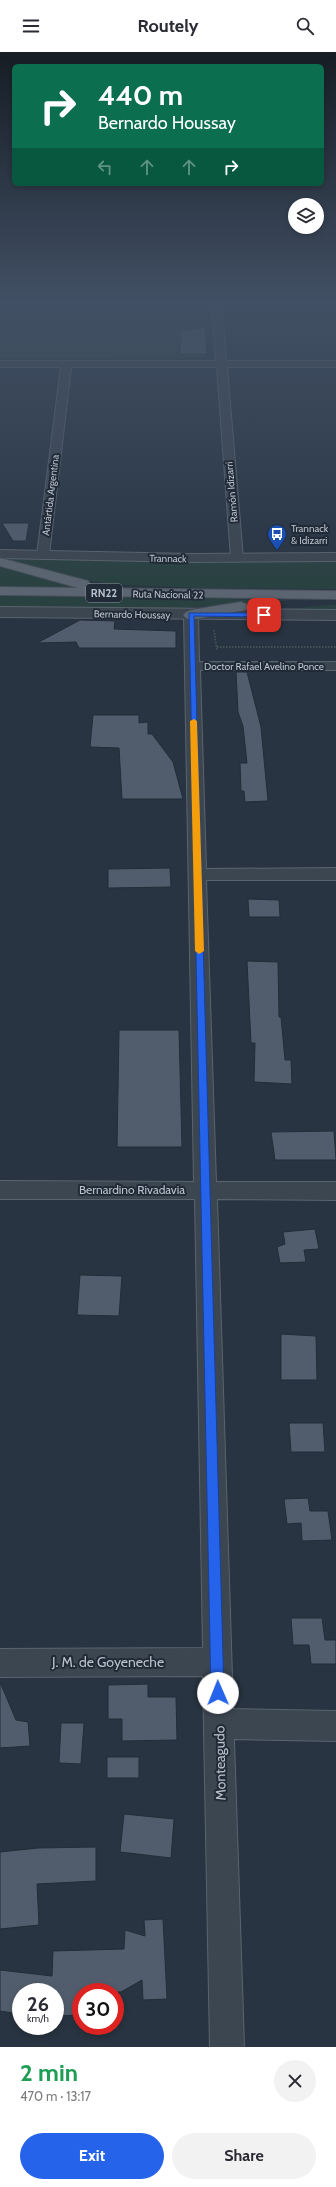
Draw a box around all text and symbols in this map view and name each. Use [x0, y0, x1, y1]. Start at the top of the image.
icon: menu [20, 15, 42, 37]
text: Routely [138, 15, 198, 37]
icon: search [294, 15, 316, 37]
text: 440 m [98, 78, 183, 112]
icon: right [32, 80, 84, 132]
text: Bernardo Houssay [98, 112, 236, 134]
icon: left [94, 156, 116, 178]
icon: ahead [136, 156, 158, 178]
icon: ahead [178, 156, 200, 178]
icon: right [220, 156, 242, 178]
map controls [288, 198, 324, 234]
button: layers [288, 198, 324, 234]
street label: Antártida Argentina [39, 453, 62, 536]
street label: Ramón Idizarri [222, 461, 241, 523]
place label: Trannack & Idizarri [291, 522, 329, 547]
bus stop icon: Trannack & Idizarri [266, 523, 288, 551]
street label: Trannack [149, 552, 187, 565]
road number: RN22 [86, 584, 122, 602]
street label: Ruta Nacional 22 [132, 587, 204, 602]
pin [247, 598, 281, 632]
icon: arrive [253, 604, 275, 626]
street label: Bernardo Houssay [94, 607, 170, 622]
street label: Doctor Rafael Avelino Ponce [204, 660, 324, 673]
street label: Bernardino Rivadavia [79, 1182, 185, 1197]
street label: J. M. de Goyeneche [51, 1653, 164, 1671]
position arrow [197, 1672, 239, 1714]
street label: Monteagudo [210, 1725, 230, 1801]
speed limit sign: 30 [72, 1983, 124, 2035]
text: 26 [27, 1992, 49, 2016]
text: km/h [27, 2012, 49, 2025]
text: 2 min [20, 2058, 78, 2087]
button: close [274, 2060, 316, 2102]
text: 470 m · 13:17 [20, 2088, 91, 2104]
button: Exit [20, 2133, 164, 2179]
button: Share [172, 2133, 316, 2179]

